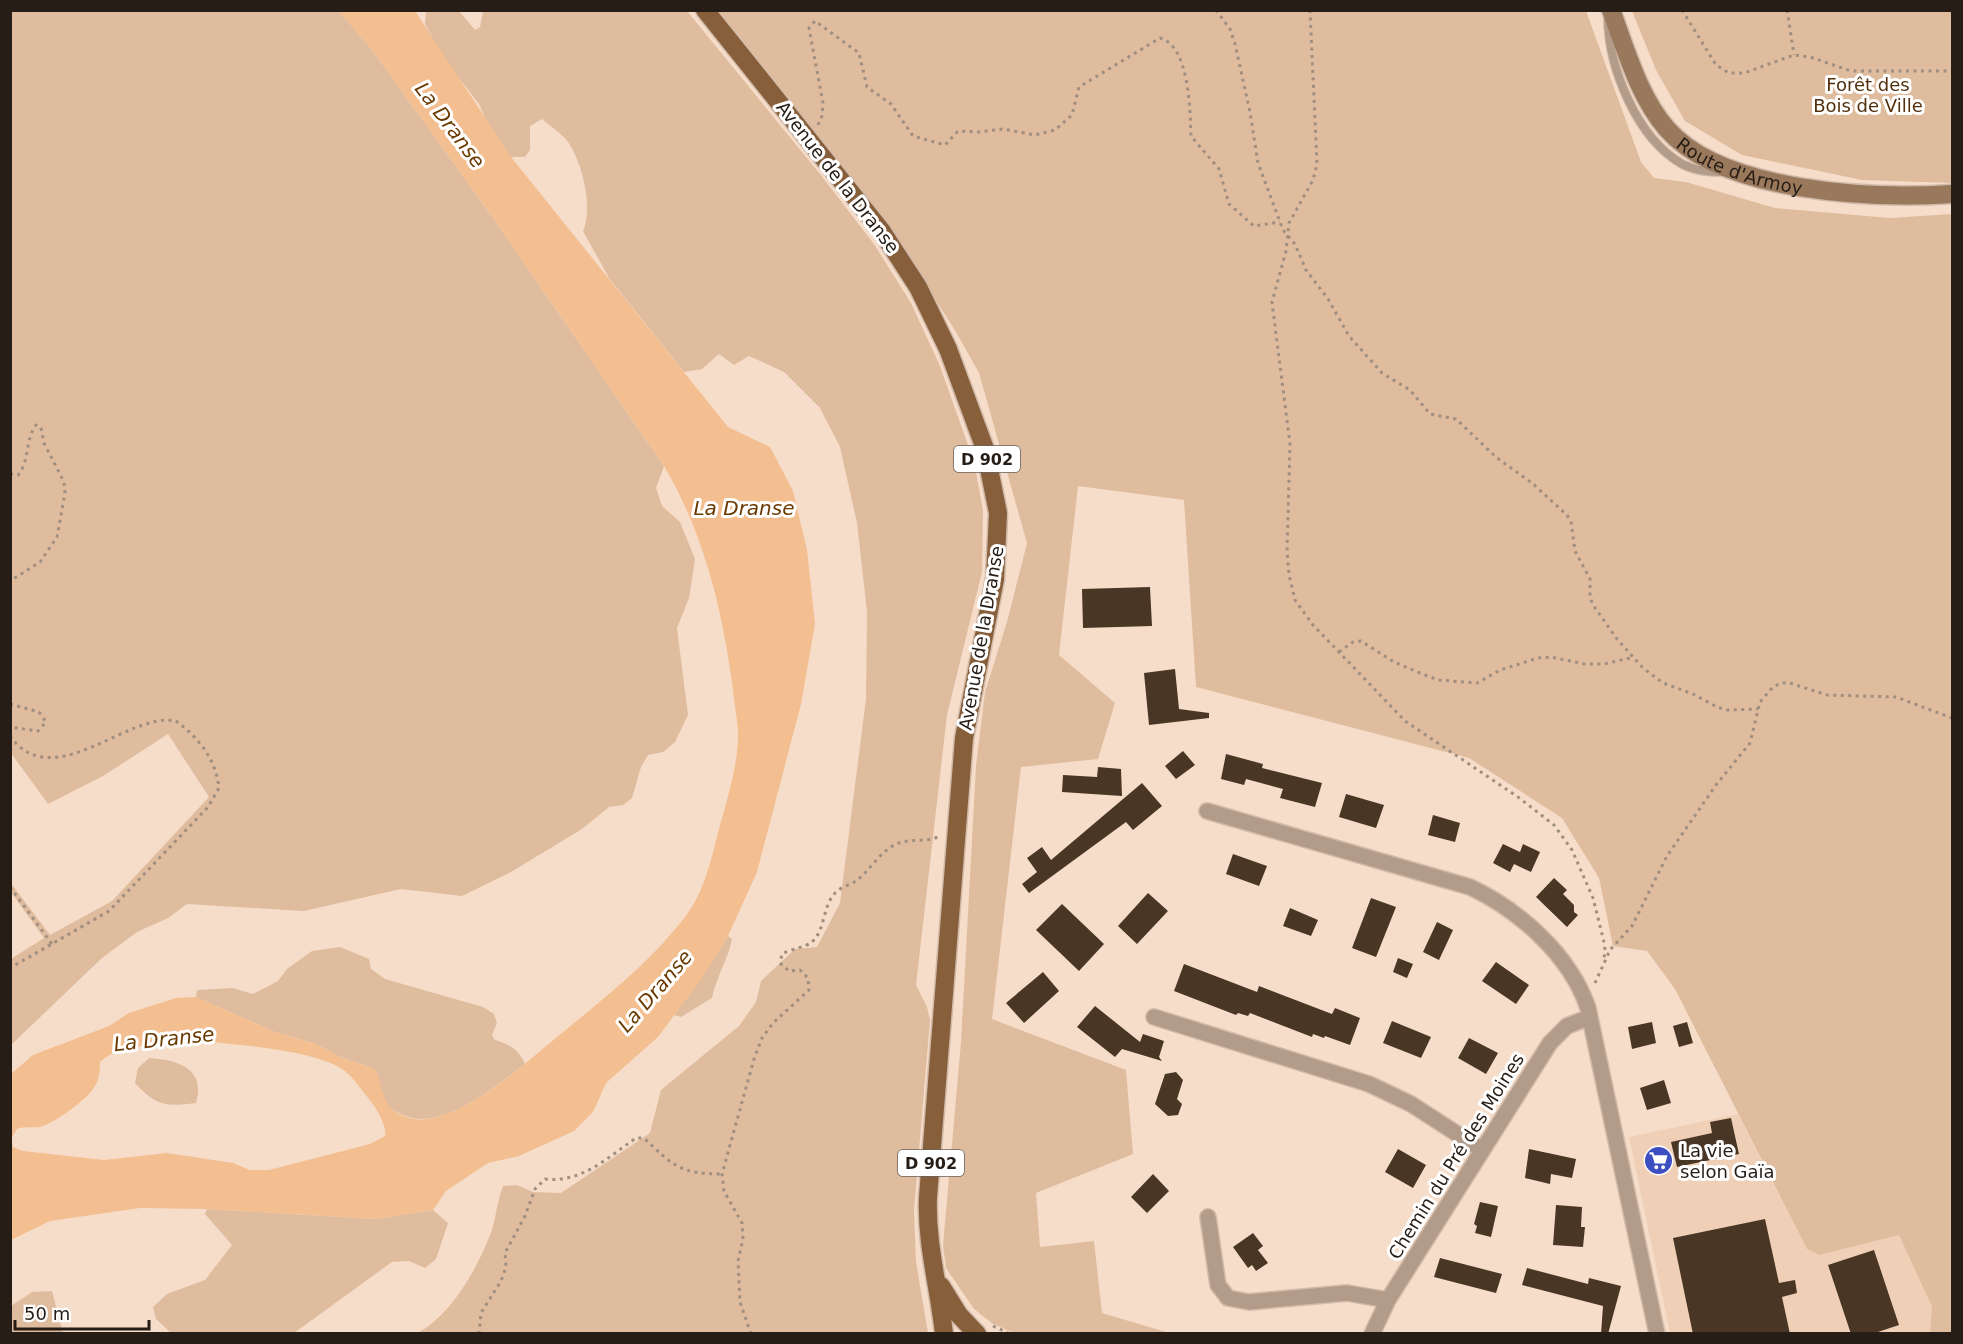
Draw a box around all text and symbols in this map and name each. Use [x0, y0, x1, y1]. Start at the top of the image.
park label: Forêt des Bois de Ville [1813, 74, 1923, 116]
water label: La Dranse [410, 77, 490, 173]
street label: Avenue de la Dranse [772, 97, 904, 257]
street label: Route d'Armoy [1673, 133, 1805, 198]
road number: D 902 [954, 446, 1020, 472]
water label: La Dranse [693, 496, 795, 520]
street label: Avenue de la Dranse [954, 544, 1008, 732]
water label: La Dranse [613, 945, 697, 1037]
water label: La Dranse [112, 1022, 216, 1056]
street label: Chemin du Pré des Moines [1384, 1049, 1528, 1263]
place label: La vie selon Gaïa [1680, 1140, 1775, 1182]
supermarket icon: La vie selon Gaïa [1643, 1144, 1675, 1176]
road number: D 902 [898, 1150, 964, 1176]
scale bar [15, 1293, 148, 1331]
text: 50 m [24, 1303, 70, 1324]

